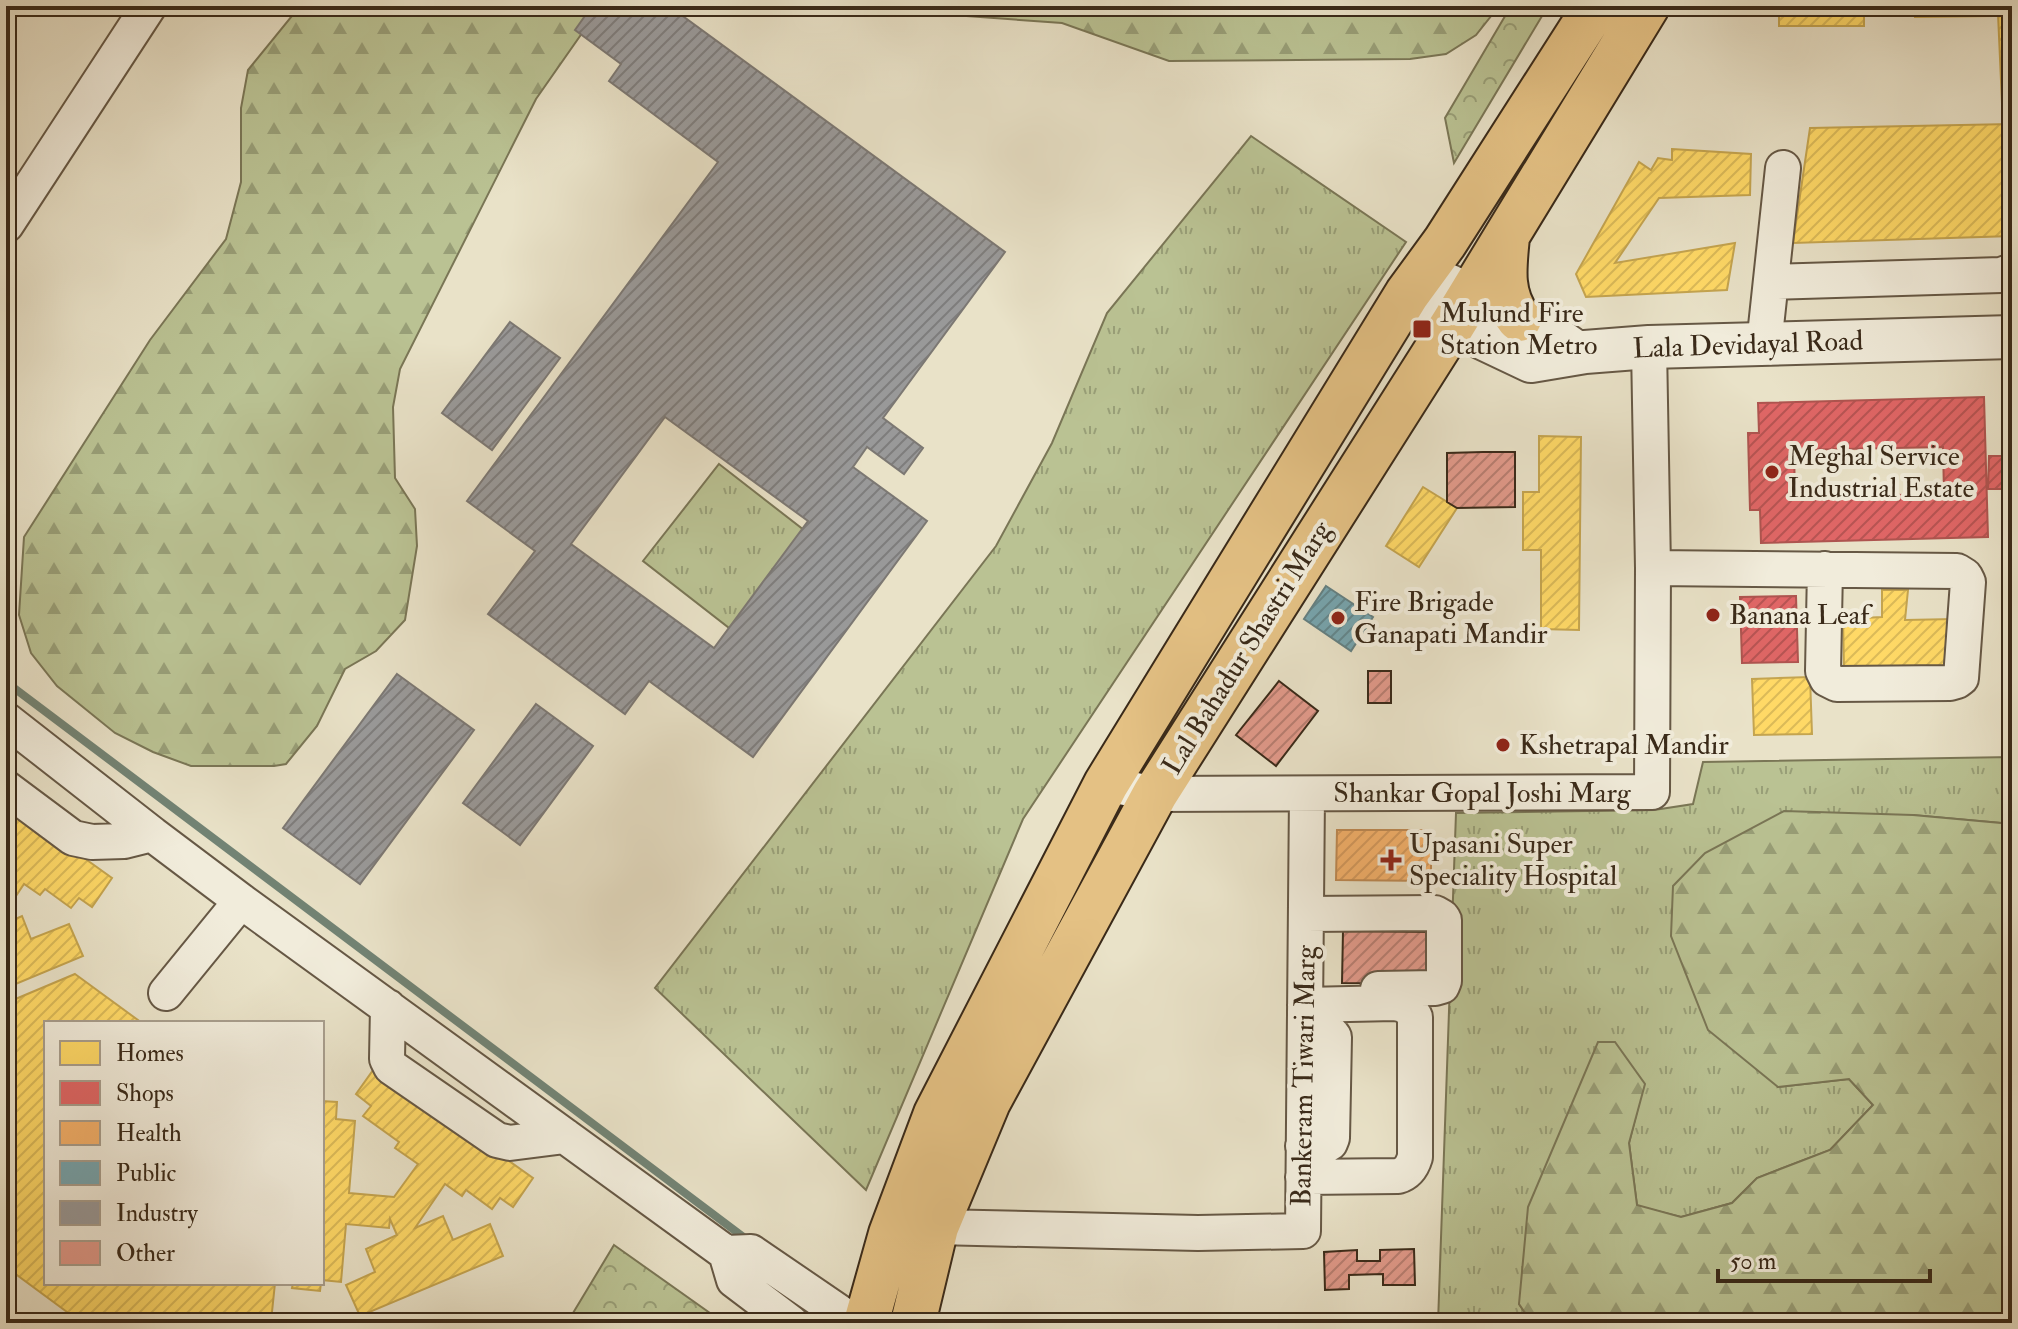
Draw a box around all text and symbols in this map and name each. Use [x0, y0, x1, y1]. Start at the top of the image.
place label: Mulund Fire Station Metro [1440, 296, 1598, 363]
marker: Mulund Fire Station Metro [1411, 318, 1433, 340]
street label: Lala Devidayal Road [1632, 323, 1864, 367]
place label: Meghal Service Industrial Estate [1788, 439, 1975, 506]
marker: Meghal Service Industrial Estate [1763, 463, 1781, 481]
street label: Lal Bahadur Shastri Marg [1155, 514, 1340, 781]
place label: Fire Brigade Ganapati Mandir [1354, 585, 1548, 652]
place label: Banana Leaf [1729, 598, 1873, 633]
marker: Banana Leaf [1704, 606, 1722, 624]
marker: Fire Brigade Ganapati Mandir [1329, 609, 1347, 627]
place label: Kshetrapal Mandir [1519, 728, 1729, 763]
marker: Kshetrapal Mandir [1494, 736, 1512, 754]
street label: Shankar Gopal Joshi Marg [1333, 776, 1632, 811]
place label: Upasani Super Speciality Hospital [1409, 827, 1617, 894]
marker: Upasani Super Speciality Hospital [1380, 849, 1402, 871]
street label: Bankeram Tiwari Marg [1284, 944, 1324, 1207]
legend [44, 1021, 324, 1285]
text: Homes [116, 1038, 184, 1069]
text: Shops [116, 1078, 174, 1109]
text: Health [116, 1118, 182, 1149]
text: Public [116, 1158, 176, 1189]
text: Industry [116, 1198, 198, 1229]
scale bar [1718, 1233, 1930, 1283]
text: Other [116, 1238, 175, 1269]
text: 50 m [1730, 1246, 1777, 1277]

